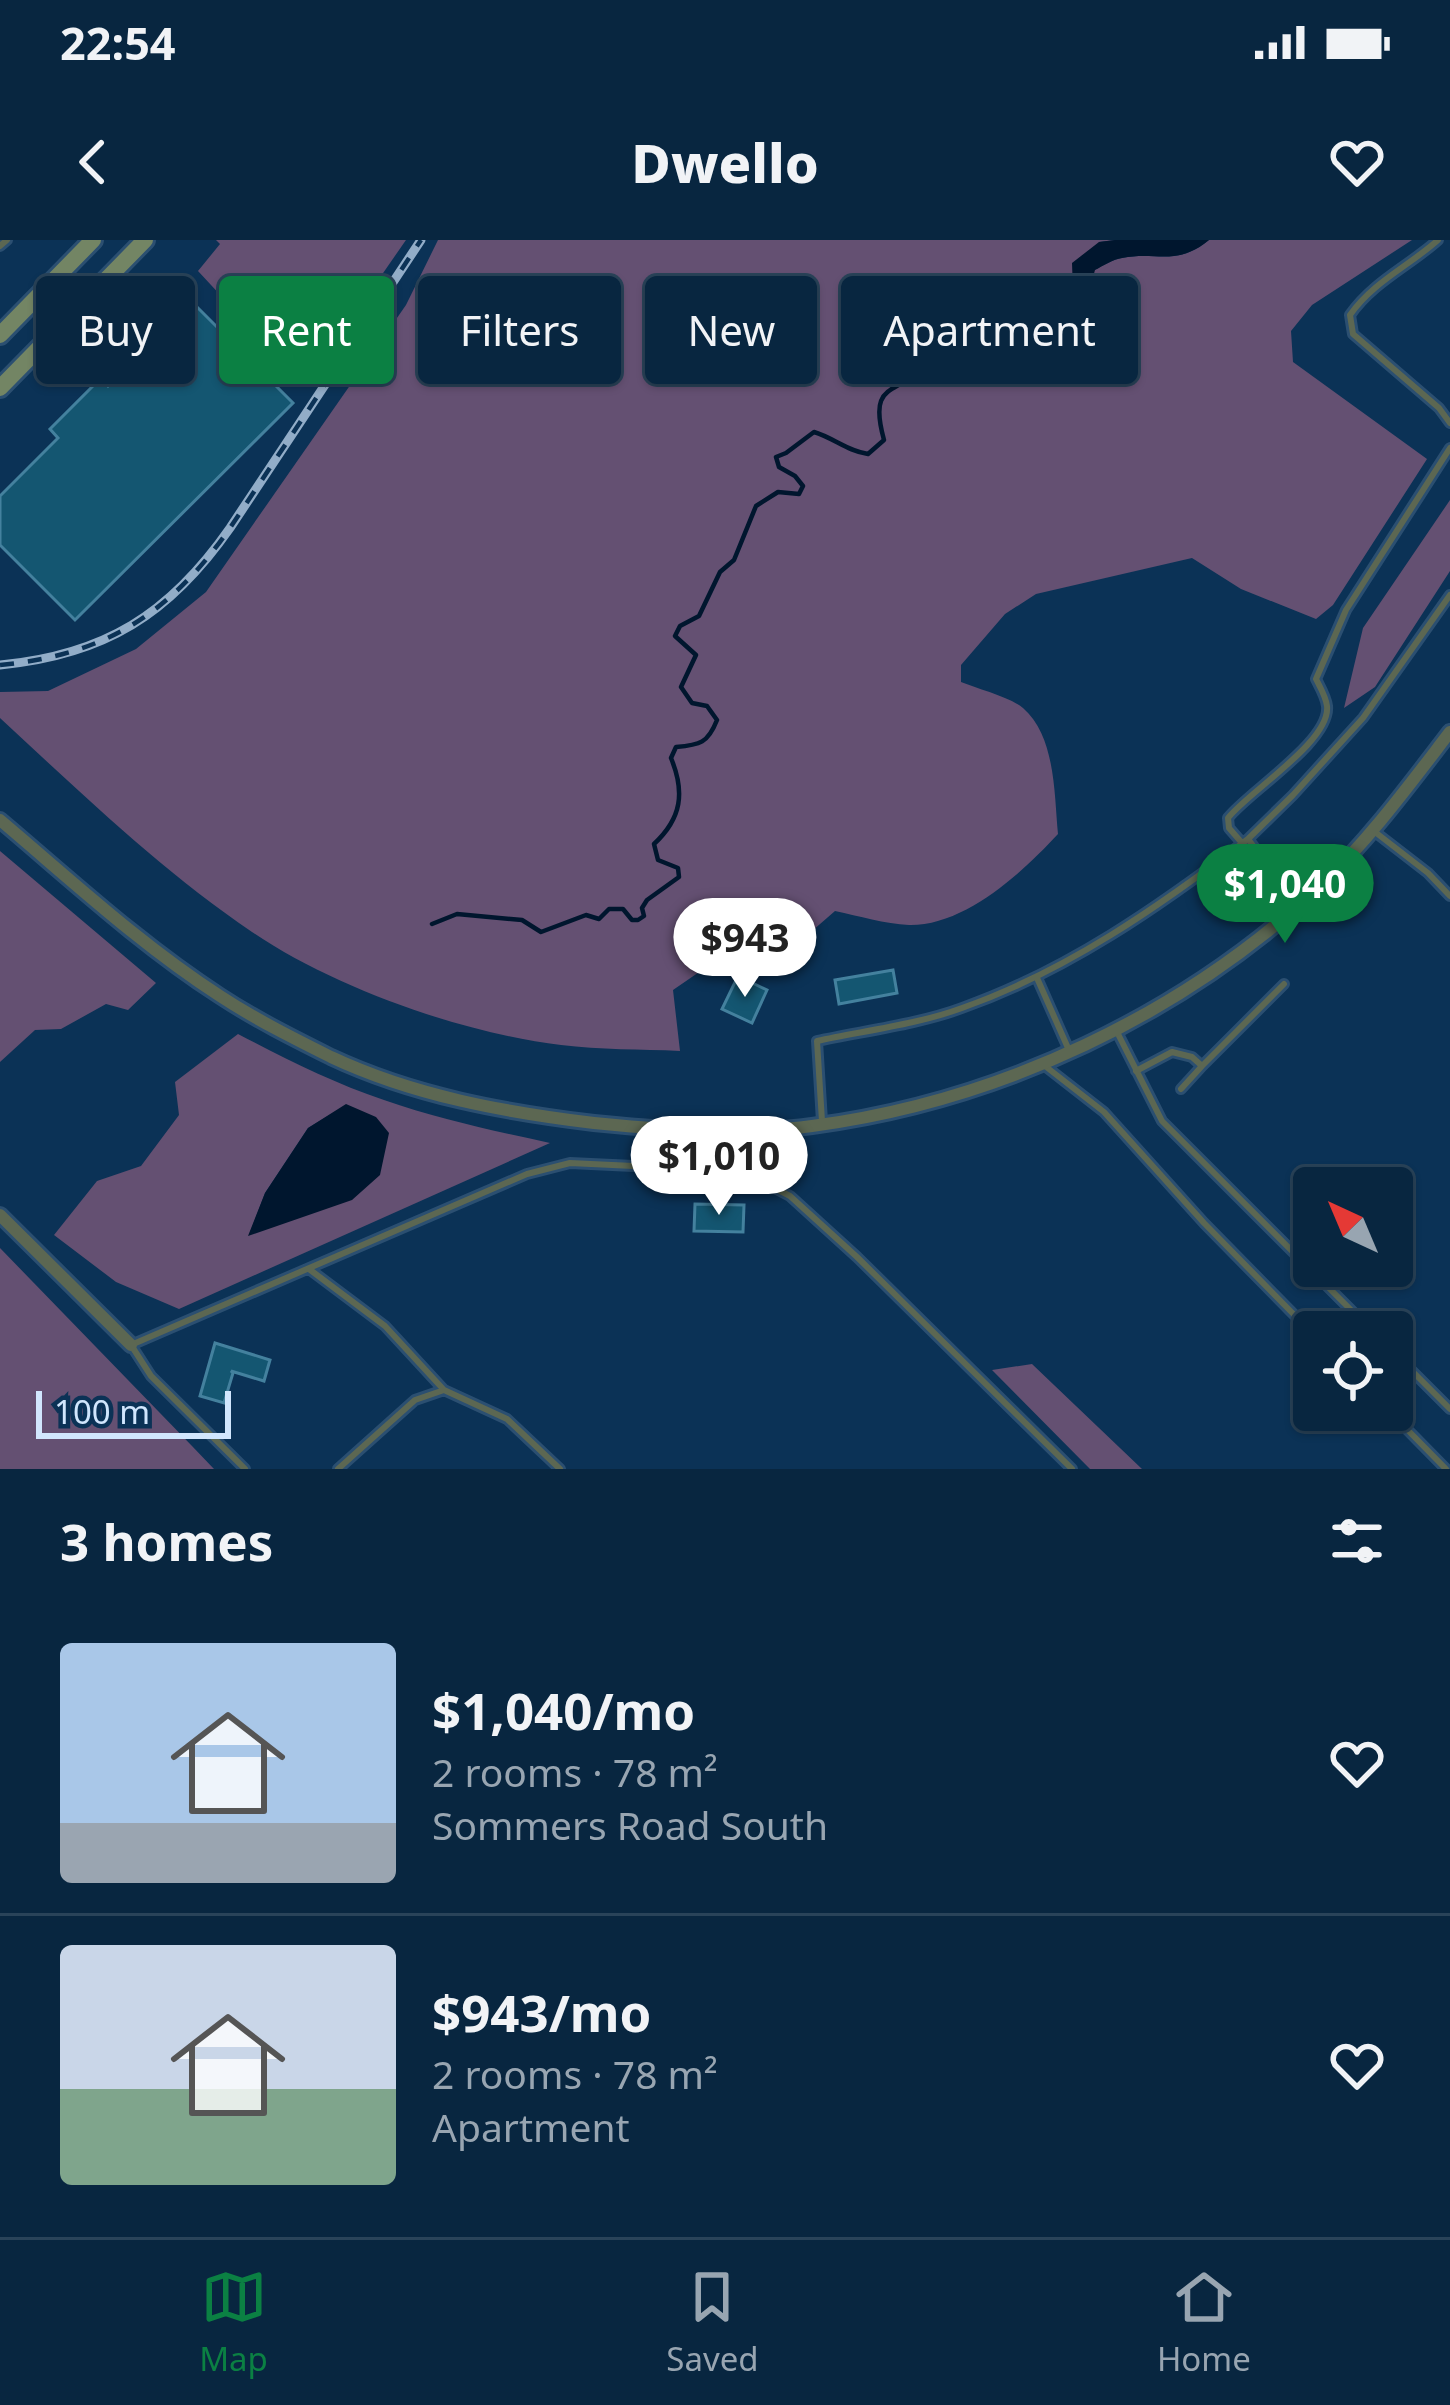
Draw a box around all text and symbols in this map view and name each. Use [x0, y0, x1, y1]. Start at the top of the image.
text: 22:54 [60, 12, 176, 73]
text: Dwello [631, 125, 819, 199]
icon: back [60, 129, 126, 195]
icon: heart [1324, 129, 1390, 195]
chip: Buy [36, 276, 195, 384]
chip: Rent [219, 276, 394, 384]
chip: Filters [418, 276, 621, 384]
chip: New [645, 276, 817, 384]
chip: Apartment [841, 276, 1138, 384]
pin: $1,040 [1187, 844, 1383, 946]
text: $1,040 [1224, 856, 1346, 909]
pin: $943 [674, 898, 816, 1000]
text: $943 [700, 910, 790, 963]
pin: $1,010 [621, 1116, 817, 1218]
text: $1,010 [658, 1128, 780, 1181]
north arrow [1293, 1167, 1413, 1287]
map controls [1293, 1167, 1413, 1431]
button: locate [1293, 1311, 1413, 1431]
scale bar [36, 1385, 231, 1438]
text: 100 m [54, 1389, 150, 1434]
text: 3 homes [60, 1506, 273, 1576]
icon: filters [1324, 1508, 1390, 1574]
text: $1,040/mo [432, 1675, 695, 1745]
icon: home [156, 1691, 300, 1835]
icon: heart [1324, 1730, 1390, 1796]
text: 2 rooms · 78 m² [432, 1745, 718, 1798]
text: Sommers Road South [432, 1798, 828, 1851]
text: $943/mo [432, 1977, 651, 2047]
icon: home [156, 1993, 300, 2137]
icon: heart [1324, 2032, 1390, 2098]
text: 2 rooms · 78 m² [432, 2047, 718, 2100]
text: Apartment [432, 2100, 630, 2153]
tab: Map [199, 2264, 268, 2381]
tab: Saved [666, 2264, 759, 2381]
tab: Home [1157, 2264, 1251, 2381]

